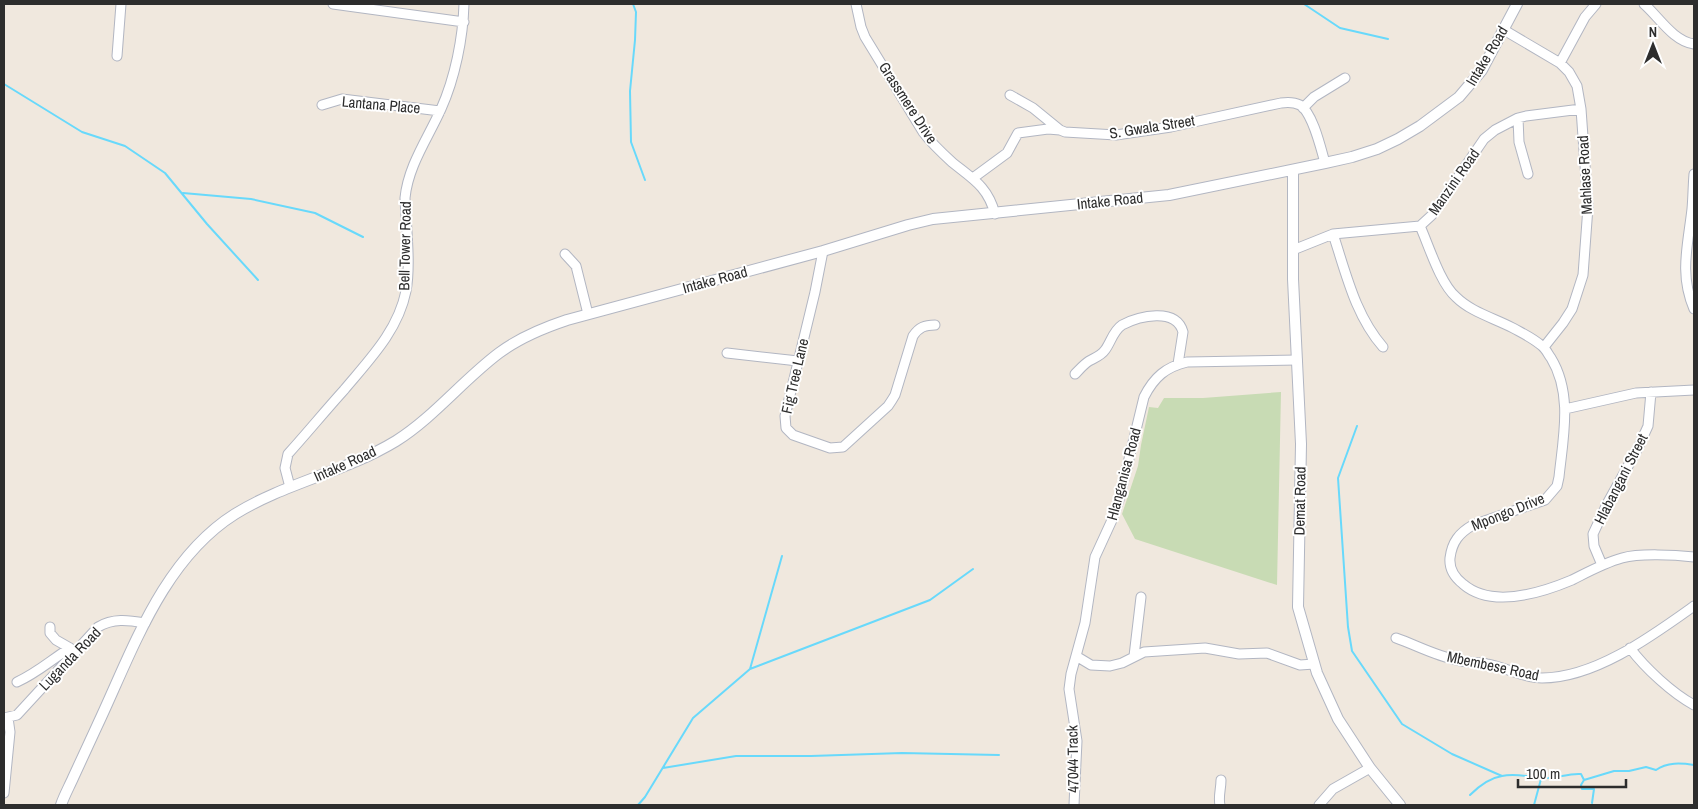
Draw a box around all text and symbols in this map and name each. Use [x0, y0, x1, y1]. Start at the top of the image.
north arrow [1628, 20, 1678, 70]
street label: Intake Road [1460, 22, 1513, 90]
text: N [1649, 23, 1657, 41]
street label: Grassmere Drive [874, 58, 943, 148]
street label: Lantana Place [341, 91, 421, 118]
street label: S. Gwala Street [1108, 109, 1197, 144]
street label: Mahlase Road [1572, 135, 1597, 215]
street label: Manzini Road [1423, 144, 1484, 219]
street label: Intake Road [1076, 187, 1144, 214]
street label: Bell Tower Road [393, 201, 416, 291]
street label: Intake Road [680, 261, 750, 298]
street label: Fig Tree Lane [776, 336, 813, 416]
street label: Hlanganisa Road [1101, 425, 1146, 522]
street label: Hlabangani Street [1589, 429, 1653, 528]
street label: Intake Road [310, 440, 379, 487]
street label: Demat Road [1288, 466, 1311, 536]
street label: Mpongo Drive [1468, 487, 1548, 536]
street label: Luganda Road [34, 622, 105, 695]
street label: Mbembese Road [1445, 646, 1541, 686]
street label: 47044 Track [1061, 724, 1084, 793]
scale bar [1518, 756, 1626, 788]
text: 100 m [1526, 763, 1560, 784]

